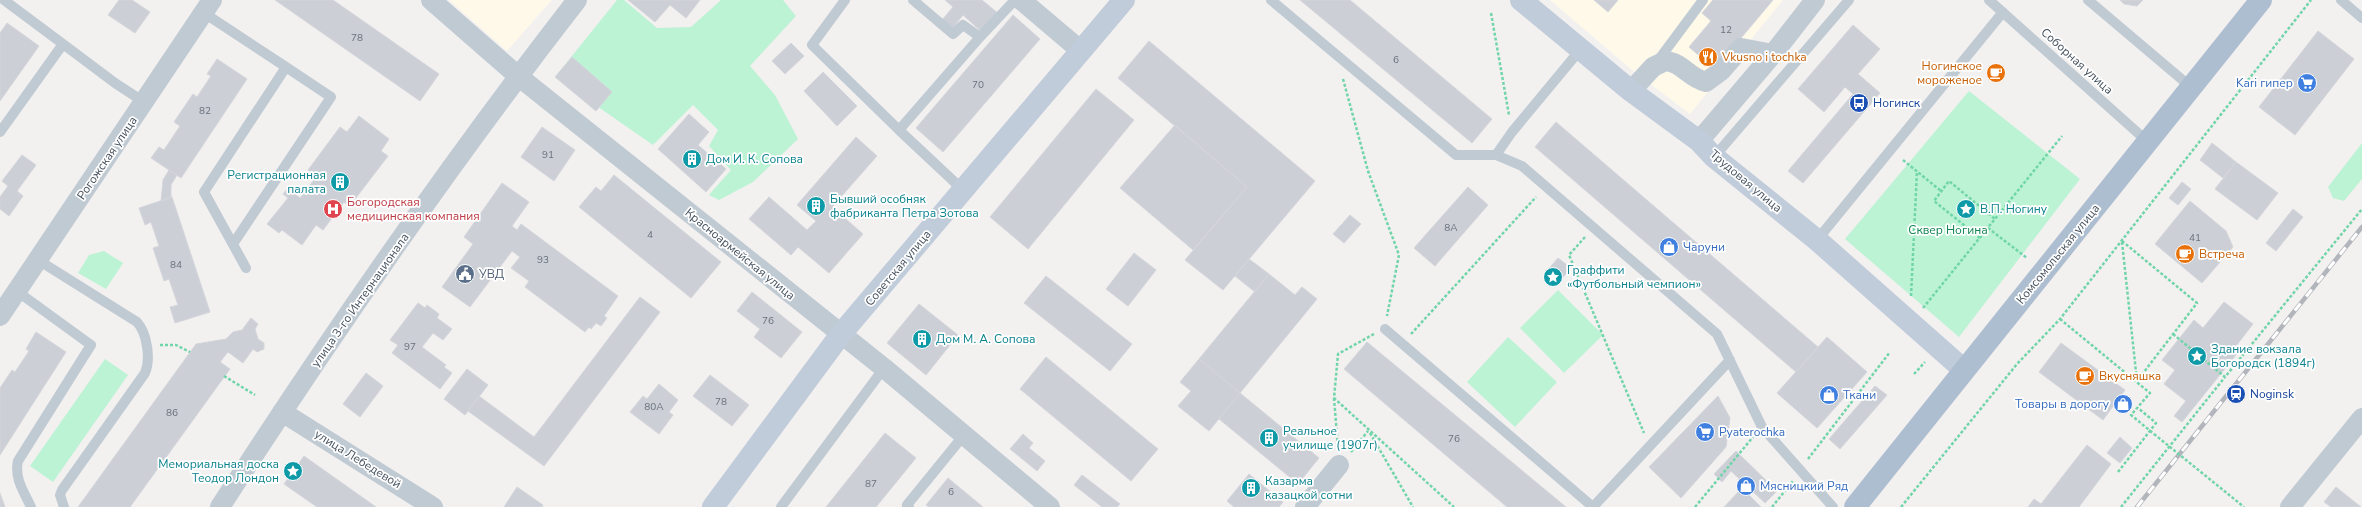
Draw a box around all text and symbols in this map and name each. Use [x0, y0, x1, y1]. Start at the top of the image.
house number: 12 [1720, 23, 1732, 37]
street label: Соборная улица [2037, 24, 2117, 98]
house number: 78 [351, 31, 363, 45]
restaurant icon: Vkusno i tochka [1697, 46, 1719, 68]
place label: Vkusno i tochka [1721, 49, 1807, 65]
house number: 6 [1393, 53, 1399, 67]
place label: Ногинское мороженое [1917, 58, 1982, 88]
cafe icon: Ногинское мороженое [1985, 62, 2007, 84]
supermarket icon: Kari гипер [2296, 72, 2318, 94]
place label: Kari гипер [2236, 75, 2293, 91]
house number: 70 [972, 78, 984, 92]
bus stop icon: Ногинск [1848, 92, 1870, 114]
place label: Ногинск [1873, 95, 1921, 111]
house number: 82 [199, 104, 211, 118]
street label: Рогожская улица [73, 113, 141, 203]
street label: Трудовая улица [1707, 146, 1785, 216]
house number: 91 [542, 148, 554, 162]
building icon: Дом И. К. Сопова [681, 148, 703, 170]
place label: Дом И. К. Сопова [706, 151, 803, 167]
place label: Регистрационная палата [227, 167, 326, 197]
building icon: Регистрационная палата [329, 171, 351, 193]
place label: Бывший особняк фабриканта Петра Зотова [830, 191, 979, 221]
place label: Богородская медицинская компания [347, 194, 480, 224]
building icon: Бывший особняк фабриканта Петра Зотова [805, 195, 827, 217]
hospital icon: Богородская медицинская компания [322, 198, 344, 220]
place icon: В.П. Ногину [1955, 198, 1977, 220]
place label: В.П. Ногину [1980, 201, 2048, 217]
street label: Комсомольская улица [2013, 201, 2103, 307]
street label: Красноармейская улица [682, 205, 798, 303]
house number: 8А [1444, 221, 1458, 235]
park label: Сквер Ногина [1908, 222, 1988, 238]
street label: Советская улица [861, 227, 935, 309]
house number: 4 [647, 228, 653, 242]
street label: улица 3-го Интернационала [308, 230, 412, 370]
house number: 41 [2189, 231, 2201, 245]
shop icon: Чаруни [1658, 236, 1680, 258]
place label: Чаруни [1683, 239, 1725, 255]
cafe icon: Встреча [2174, 243, 2196, 265]
place label: Встреча [2199, 246, 2245, 262]
house number: 93 [537, 253, 549, 267]
house number: 84 [170, 258, 182, 272]
place label: Граффити «Футбольный чемпион» [1567, 262, 1701, 292]
public building icon: УВД [454, 263, 476, 285]
place label: УВД [478, 266, 505, 282]
place icon: Граффити «Футбольный чемпион» [1542, 266, 1564, 288]
house number: 76 [762, 314, 774, 328]
building icon: Дом М. А. Сопова [911, 328, 933, 350]
place label: Дом М. А. Сопова [936, 331, 1036, 347]
house number: 97 [404, 340, 416, 354]
place label: Здание вокзала Богородск (1894г) [2211, 341, 2315, 371]
place icon: Здание вокзала Богородск (1894г) [2186, 345, 2208, 367]
cafe icon: Вкусняшка [2074, 365, 2096, 387]
place label: Вкусняшка [2099, 368, 2161, 384]
station icon: Noginsk [2225, 383, 2247, 405]
shop icon: Ткани [1818, 384, 1840, 406]
place label: Noginsk [2250, 386, 2295, 402]
place label: Ткани [1843, 387, 1876, 403]
shop icon: Товары в дорогу [2112, 393, 2134, 415]
house number: 78 [715, 395, 727, 409]
place label: Товары в дорогу [2015, 396, 2110, 412]
house number: 80А [644, 400, 664, 414]
house number: 86 [166, 406, 178, 420]
supermarket icon: Pyaterochka [1694, 421, 1716, 443]
place label: Реальное училище (1907г) [1283, 423, 1378, 453]
place label: Pyaterochka [1719, 424, 1785, 440]
street label: улица Лебедевой [312, 426, 404, 492]
building icon: Реальное училище (1907г) [1258, 427, 1280, 449]
house number: 76 [1448, 432, 1460, 446]
place label: Мемориальная доска Теодор Лондон [158, 456, 279, 486]
place icon: Мемориальная доска Теодор Лондон [282, 460, 304, 482]
place label: Казарма казацкой сотни [1265, 473, 1352, 503]
shop icon: Мясницкий Ряд [1735, 475, 1757, 497]
house number: 87 [865, 477, 877, 491]
building icon: Казарма казацкой сотни [1240, 477, 1262, 499]
place label: Мясницкий Ряд [1760, 478, 1848, 494]
house number: 6 [948, 485, 954, 499]

